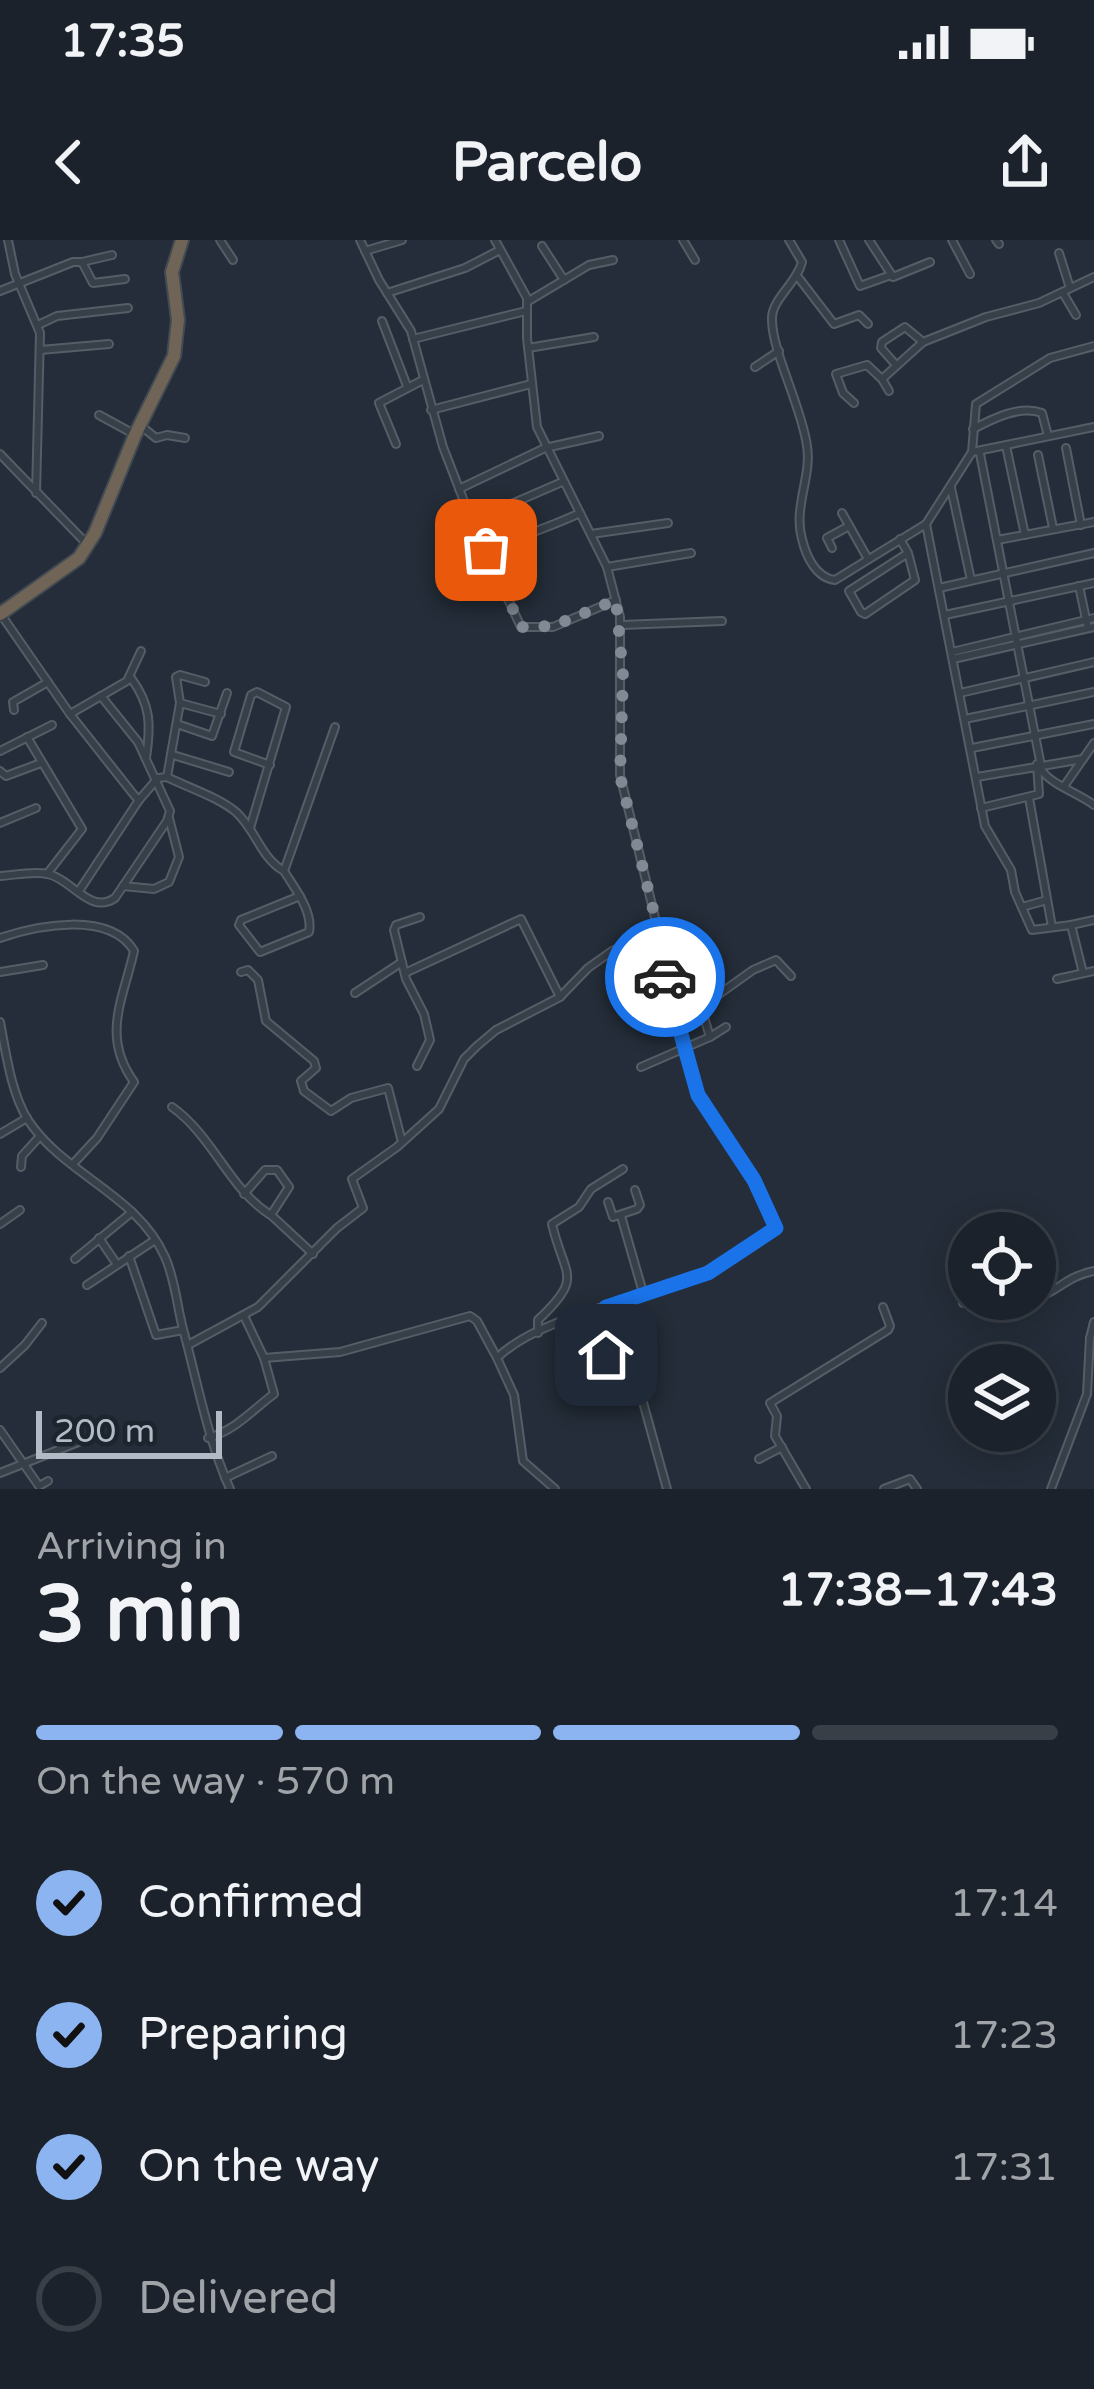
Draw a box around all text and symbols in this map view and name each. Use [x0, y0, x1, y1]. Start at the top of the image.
text: 17:35 [60, 15, 185, 69]
icon: back [36, 129, 102, 195]
icon: share [992, 129, 1058, 195]
text: Parcelo [452, 130, 642, 195]
pin [435, 499, 537, 601]
icon: bag [453, 517, 519, 583]
courier [605, 917, 725, 1037]
icon: car [632, 944, 698, 1010]
map controls [948, 1212, 1056, 1452]
button: locate [948, 1212, 1056, 1320]
pin [555, 1304, 657, 1406]
icon: home [573, 1322, 639, 1388]
button: layers [948, 1344, 1056, 1452]
scale bar [36, 1405, 222, 1458]
text: 200 m [54, 1412, 155, 1451]
text: Arriving in [36, 1523, 227, 1570]
text: 17:38–17:43 [778, 1564, 1058, 1618]
text: 3 min [36, 1568, 244, 1662]
text: On the way · 570 m [36, 1758, 395, 1805]
icon: check [36, 1870, 102, 1936]
text: Confirmed [138, 1876, 364, 1930]
text: 17:14 [950, 1880, 1058, 1927]
icon: check [36, 2002, 102, 2068]
text: Preparing [138, 2008, 348, 2062]
text: 17:23 [950, 2012, 1058, 2059]
icon: check [36, 2134, 102, 2200]
text: On the way [138, 2140, 379, 2194]
text: 17:31 [950, 2144, 1058, 2191]
text: Delivered [138, 2272, 338, 2326]

